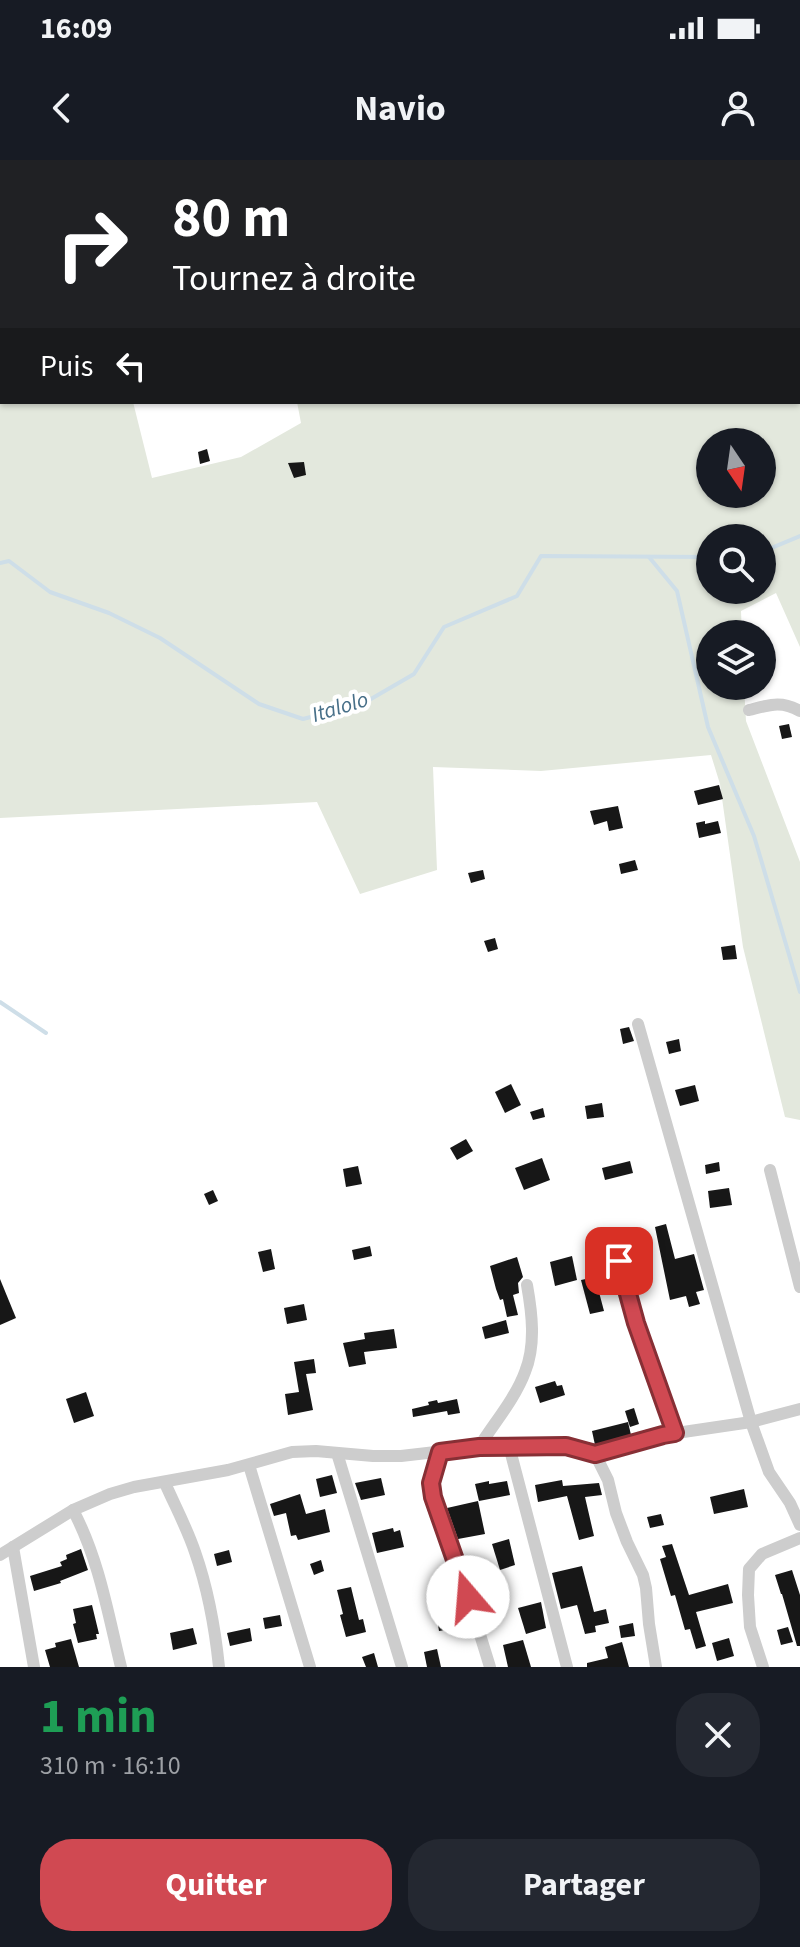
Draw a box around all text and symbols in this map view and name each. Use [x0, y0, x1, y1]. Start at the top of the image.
text: 16:09 [40, 7, 112, 50]
text: Navio [354, 83, 446, 134]
icon: back [40, 86, 84, 130]
icon: person [716, 86, 760, 130]
text: 80 m [172, 179, 290, 258]
icon: right [40, 192, 144, 296]
text: Tournez à droite [172, 253, 416, 304]
icon: left [109, 344, 153, 388]
text: Puis [40, 345, 93, 388]
north arrow [696, 428, 776, 508]
map controls [696, 428, 776, 700]
button: search [696, 524, 776, 604]
button: layers [696, 620, 776, 700]
water label: Italolo [308, 683, 372, 731]
pin [585, 1227, 653, 1295]
icon: arrive [597, 1239, 641, 1283]
position arrow [426, 1555, 510, 1639]
text: 1 min [40, 1683, 157, 1751]
button: close [676, 1693, 760, 1777]
text: 310 m · 16:10 [40, 1747, 181, 1784]
button: Quitter [40, 1839, 392, 1931]
button: Partager [408, 1839, 760, 1931]

